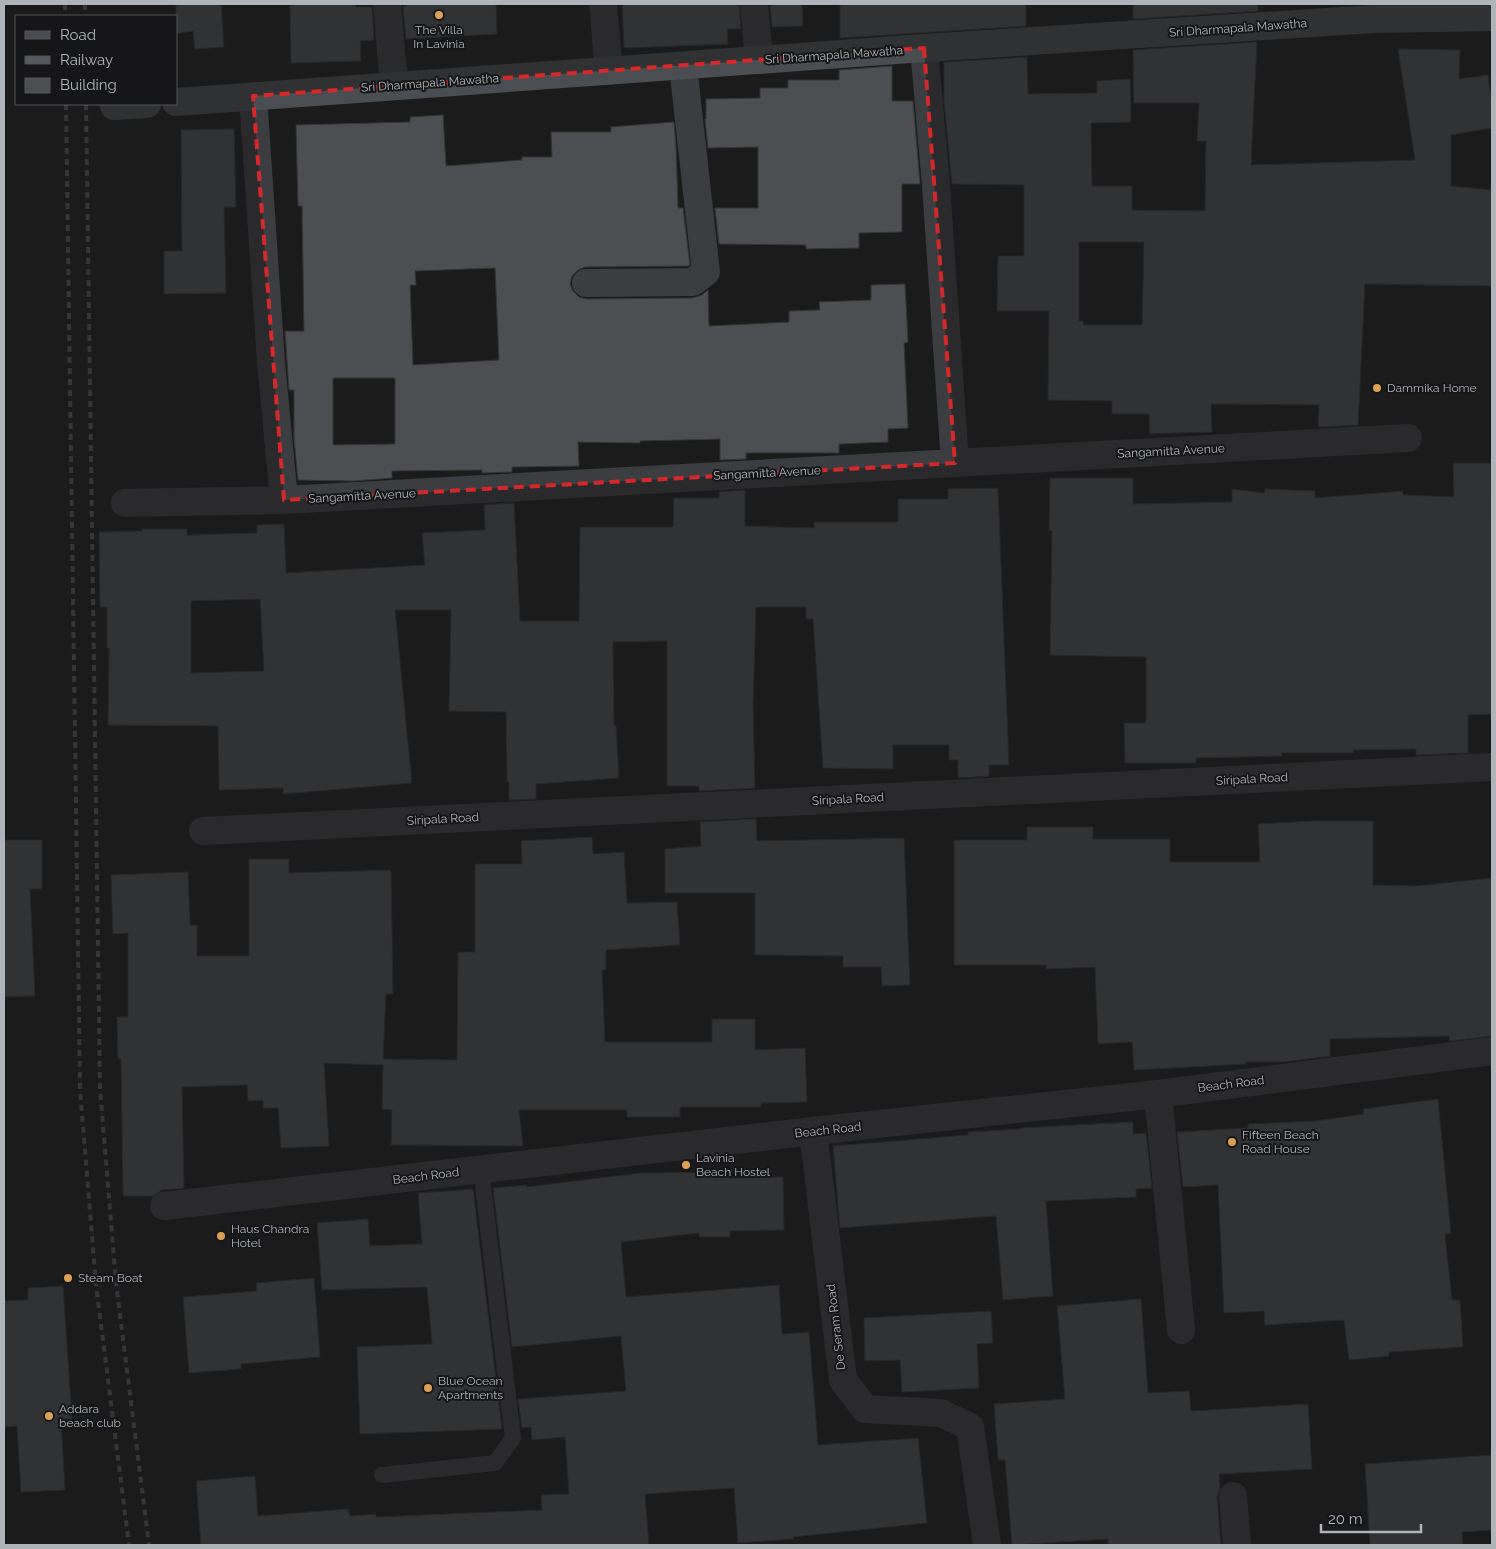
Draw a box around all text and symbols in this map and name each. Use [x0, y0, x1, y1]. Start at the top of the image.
marker: The Villa In Lavinia [433, 9, 445, 21]
legend [15, 15, 178, 105]
street label: Sri Dharmapala Mawatha [1169, 16, 1307, 40]
place label: The Villa In Lavinia [413, 23, 465, 51]
text: Road [60, 26, 96, 44]
street label: Sri Dharmapala Mawatha [765, 43, 903, 67]
text: Railway [60, 51, 113, 69]
street label: Sri Dharmapala Mawatha [361, 71, 499, 95]
text: Building [60, 76, 117, 94]
place label: Dammika Home [1387, 381, 1477, 395]
marker: Dammika Home [1371, 382, 1383, 394]
street label: Sangamitta Avenue [1117, 441, 1225, 461]
street label: Sangamitta Avenue [713, 463, 821, 483]
street label: Sangamitta Avenue [308, 486, 416, 506]
street label: Siripala Road [1216, 770, 1288, 788]
street label: Siripala Road [812, 790, 884, 808]
street label: Siripala Road [407, 810, 479, 828]
street label: Beach Road [1197, 1073, 1265, 1095]
street label: Beach Road [794, 1120, 862, 1140]
place label: Fifteen Beach Road House [1242, 1128, 1319, 1156]
marker: Fifteen Beach Road House [1226, 1136, 1238, 1148]
place label: Lavinia Beach Hostel [696, 1151, 771, 1179]
marker: Lavinia Beach Hostel [680, 1159, 692, 1171]
street label: Beach Road [392, 1165, 460, 1187]
place label: Haus Chandra Hotel [231, 1222, 309, 1250]
marker: Haus Chandra Hotel [215, 1230, 227, 1242]
place label: Steam Boat [78, 1271, 142, 1285]
marker: Steam Boat [62, 1272, 74, 1284]
street label: De Seram Road [824, 1283, 848, 1371]
place label: Blue Ocean Apartments [438, 1374, 503, 1402]
marker: Blue Ocean Apartments [422, 1382, 434, 1394]
place label: Addara beach club [59, 1402, 121, 1430]
marker: Addara beach club [43, 1410, 55, 1422]
scale bar [1321, 1502, 1421, 1534]
text: 20 m [1328, 1510, 1363, 1528]

